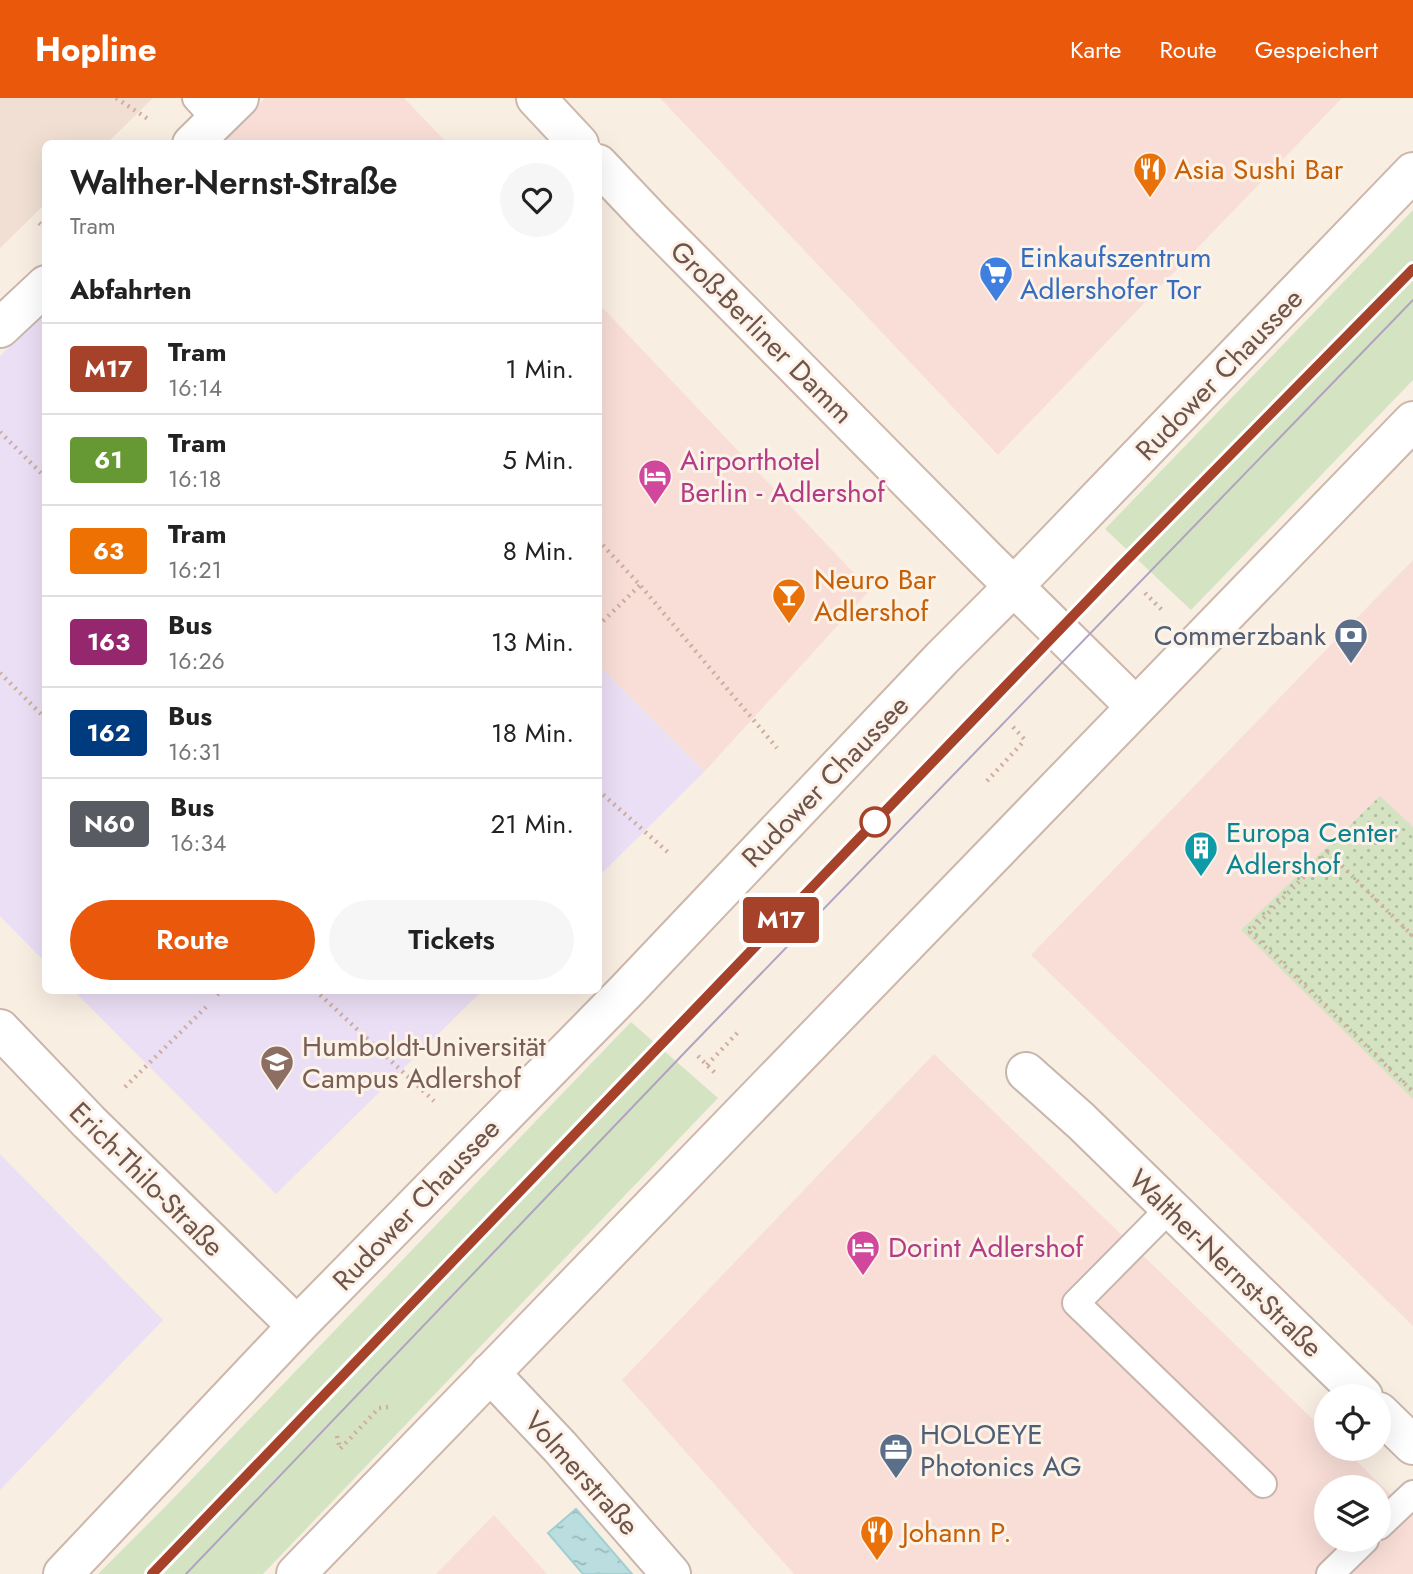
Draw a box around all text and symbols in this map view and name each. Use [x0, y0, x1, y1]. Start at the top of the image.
text: Hopline [35, 26, 157, 73]
text: Karte [1070, 32, 1121, 67]
text: Route [1159, 32, 1217, 67]
text: Gespeichert [1255, 32, 1378, 67]
place label: Asia Sushi Bar [1174, 149, 1344, 190]
restaurant icon: Asia Sushi Bar [1131, 150, 1169, 199]
text: Walther-Nernst-Straße [70, 159, 398, 206]
button: heart [500, 163, 574, 237]
text: Tram [70, 209, 116, 243]
street label: Groß-Berliner Damm [661, 231, 863, 433]
place label: Einkaufszentrum Adlershofer Tor [1020, 237, 1212, 310]
supermarket icon: Einkaufszentrum Adlershofer Tor [977, 254, 1015, 303]
text: Abfahrten [70, 271, 192, 309]
street label: Rudower Chaussee [1126, 279, 1313, 470]
text: Tram [168, 333, 227, 371]
text: 1 Min. [505, 350, 574, 388]
text: M17 [84, 351, 133, 386]
text: 16:14 [168, 371, 222, 405]
text: Tram [168, 424, 227, 462]
place label: Airporthotel Berlin - Adlershof [680, 440, 886, 513]
text: 5 Min. [502, 441, 574, 479]
text: 61 [94, 442, 123, 477]
hotel icon: Airporthotel Berlin - Adlershof [636, 457, 674, 506]
text: 16:18 [168, 462, 221, 496]
text: Tram [168, 515, 227, 553]
text: 8 Min. [503, 532, 574, 570]
text: 63 [93, 533, 124, 568]
text: 16:21 [168, 553, 222, 587]
place label: Neuro Bar Adlershof [814, 559, 937, 632]
bar icon: Neuro Bar Adlershof [770, 576, 808, 625]
text: Bus [168, 606, 212, 644]
place label: Commerzbank [1154, 615, 1327, 656]
bank icon: Commerzbank [1332, 616, 1370, 665]
text: 13 Min. [491, 623, 574, 661]
text: 163 [87, 624, 130, 659]
text: 16:26 [168, 644, 225, 678]
street label: Rudower Chaussee [732, 686, 919, 877]
text: Bus [168, 697, 212, 735]
text: 18 Min. [491, 714, 574, 752]
text: 162 [86, 715, 131, 750]
text: 16:31 [168, 735, 221, 769]
text: Bus [170, 788, 214, 826]
text: 21 Min. [490, 805, 574, 843]
text: N60 [84, 806, 135, 841]
unlabelled marker [860, 807, 890, 837]
place label: Europa Center Adlershof [1226, 812, 1398, 885]
text: 16:34 [170, 826, 226, 860]
building icon: Europa Center Adlershof [1182, 829, 1220, 878]
line badge: M17 [741, 897, 821, 943]
button: Route [70, 900, 315, 980]
button: Tickets [329, 900, 574, 980]
text: M17 [757, 902, 805, 937]
place label: Humboldt-Universität Campus Adlershof [302, 1026, 546, 1099]
school or university icon: Humboldt-Universität Campus Adlershof [258, 1043, 296, 1092]
street label: Erich-Thilo-Straße [60, 1093, 233, 1266]
street label: Rudower Chaussee [323, 1109, 510, 1300]
street label: Walther-Nernst-Straße [1119, 1160, 1332, 1367]
place label: Dorint Adlershof [888, 1227, 1084, 1268]
hotel icon: Dorint Adlershof [844, 1228, 882, 1277]
map controls [1314, 1384, 1391, 1552]
button: locate [1314, 1384, 1391, 1461]
street label: Volmerstraße [514, 1402, 649, 1545]
place label: HOLOEYE Photonics AG [920, 1414, 1082, 1487]
office icon: HOLOEYE Photonics AG [877, 1431, 915, 1480]
button: layers [1314, 1475, 1391, 1552]
place label: Johann P. [898, 1512, 1012, 1553]
restaurant icon: Johann P. [858, 1513, 896, 1562]

